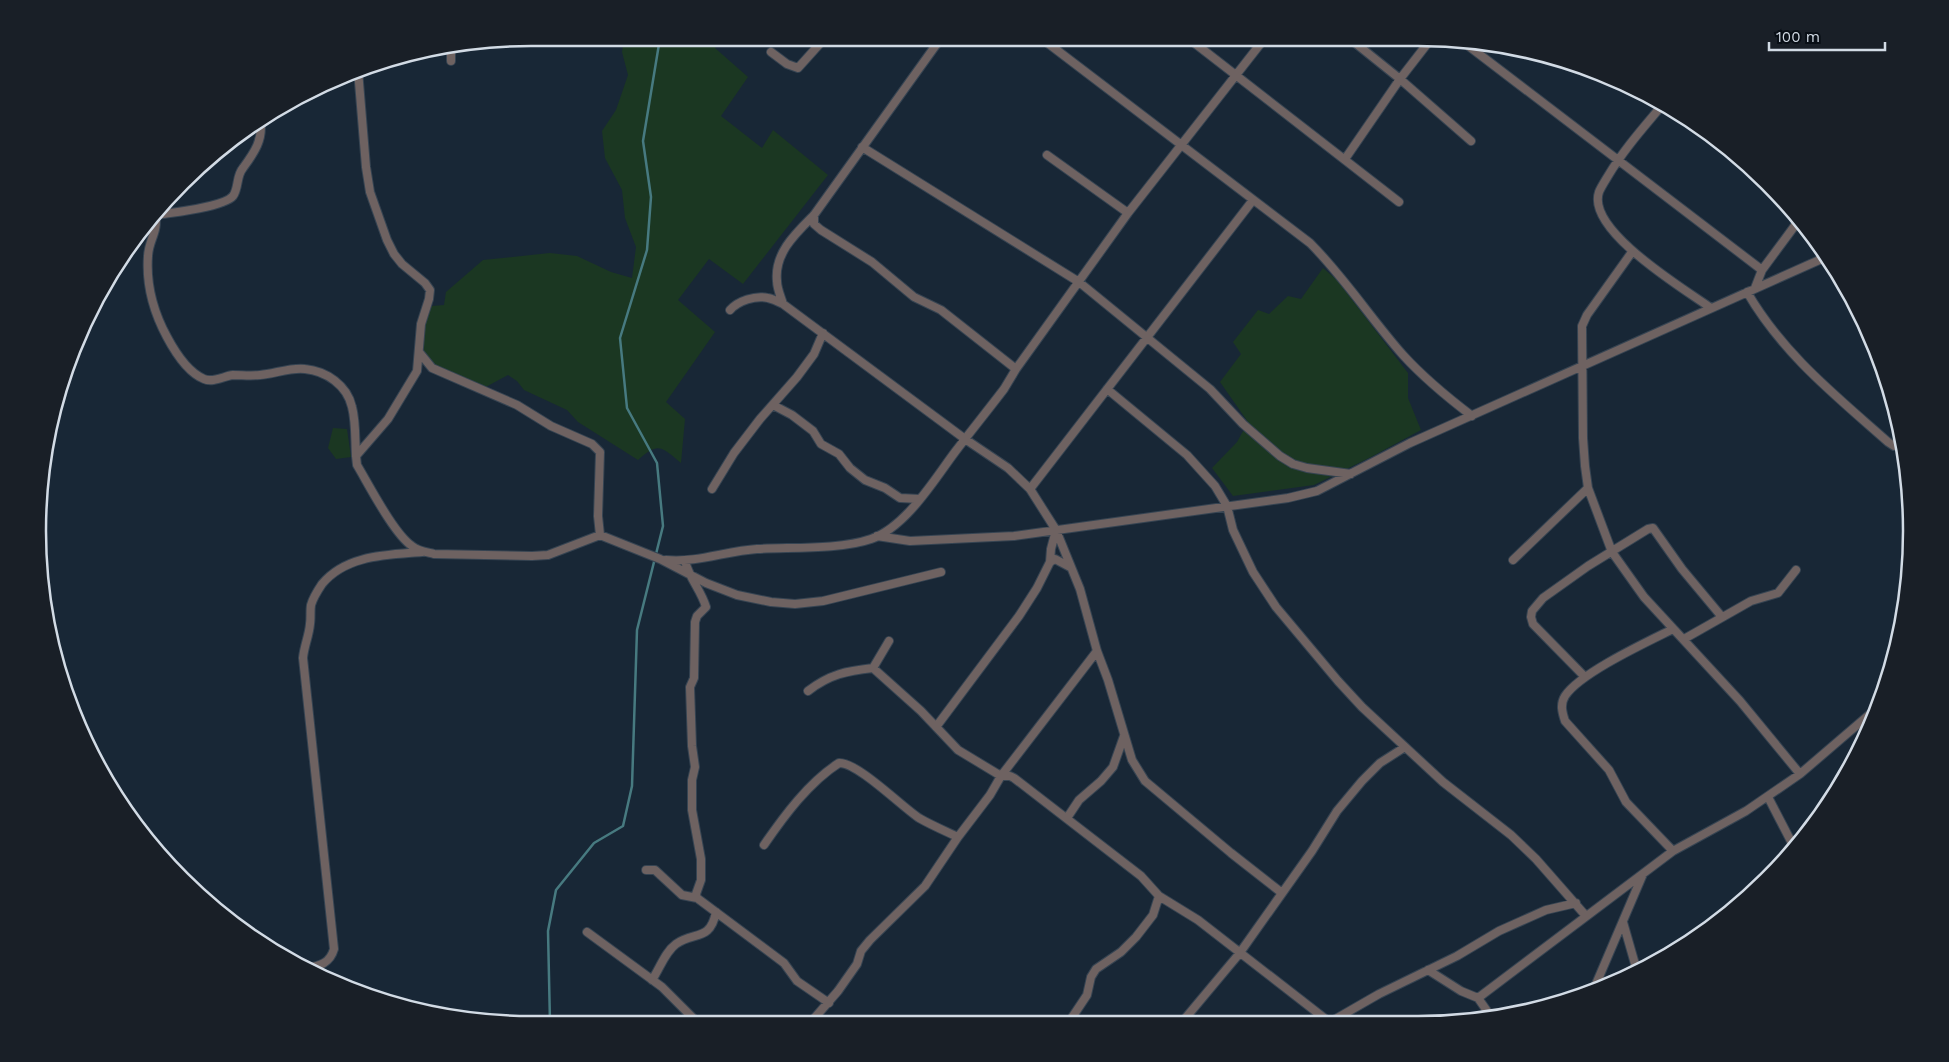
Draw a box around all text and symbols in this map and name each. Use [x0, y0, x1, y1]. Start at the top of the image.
scale bar [1769, 20, 1885, 52]
text: 100 m [1776, 28, 1820, 46]

